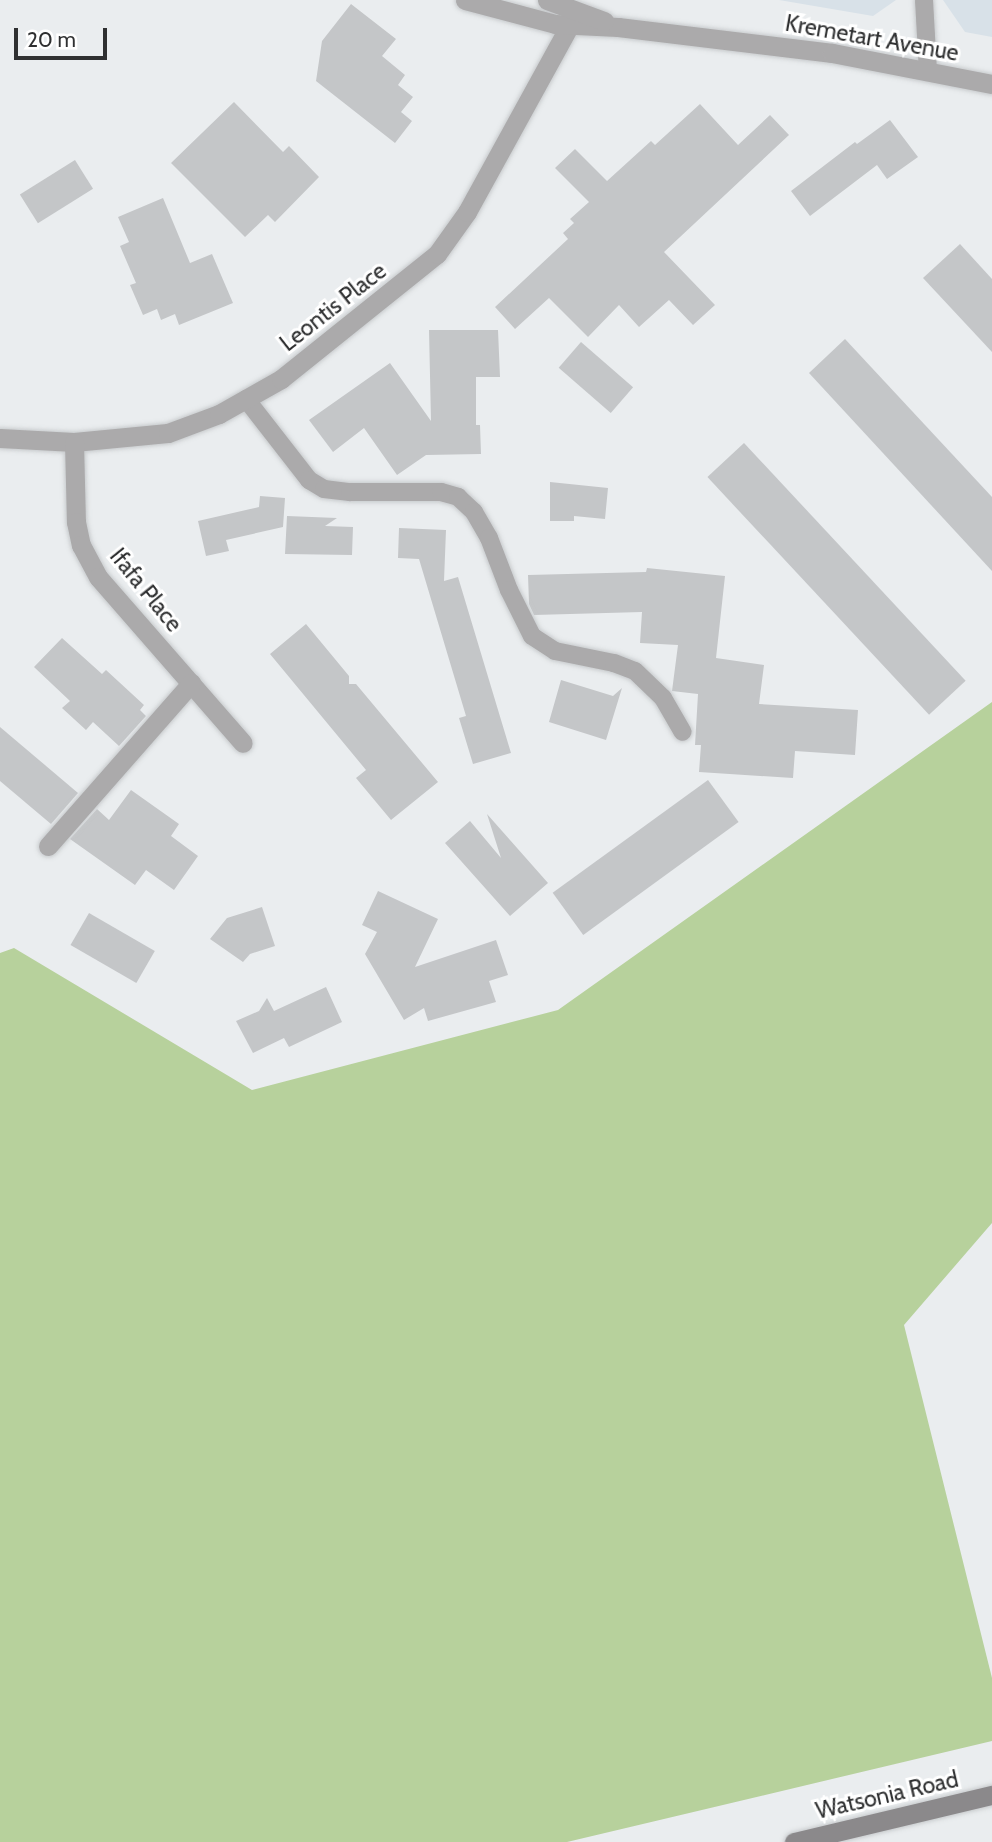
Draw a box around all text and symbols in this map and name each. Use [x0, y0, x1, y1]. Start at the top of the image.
street label: Kremetart Avenue [783, 9, 961, 67]
scale bar [18, 14, 110, 58]
text: 20 m [27, 27, 76, 52]
street label: Leontis Place [274, 257, 392, 357]
street label: Ifafa Place [104, 543, 188, 637]
street label: Watsonia Road [813, 1765, 961, 1825]

